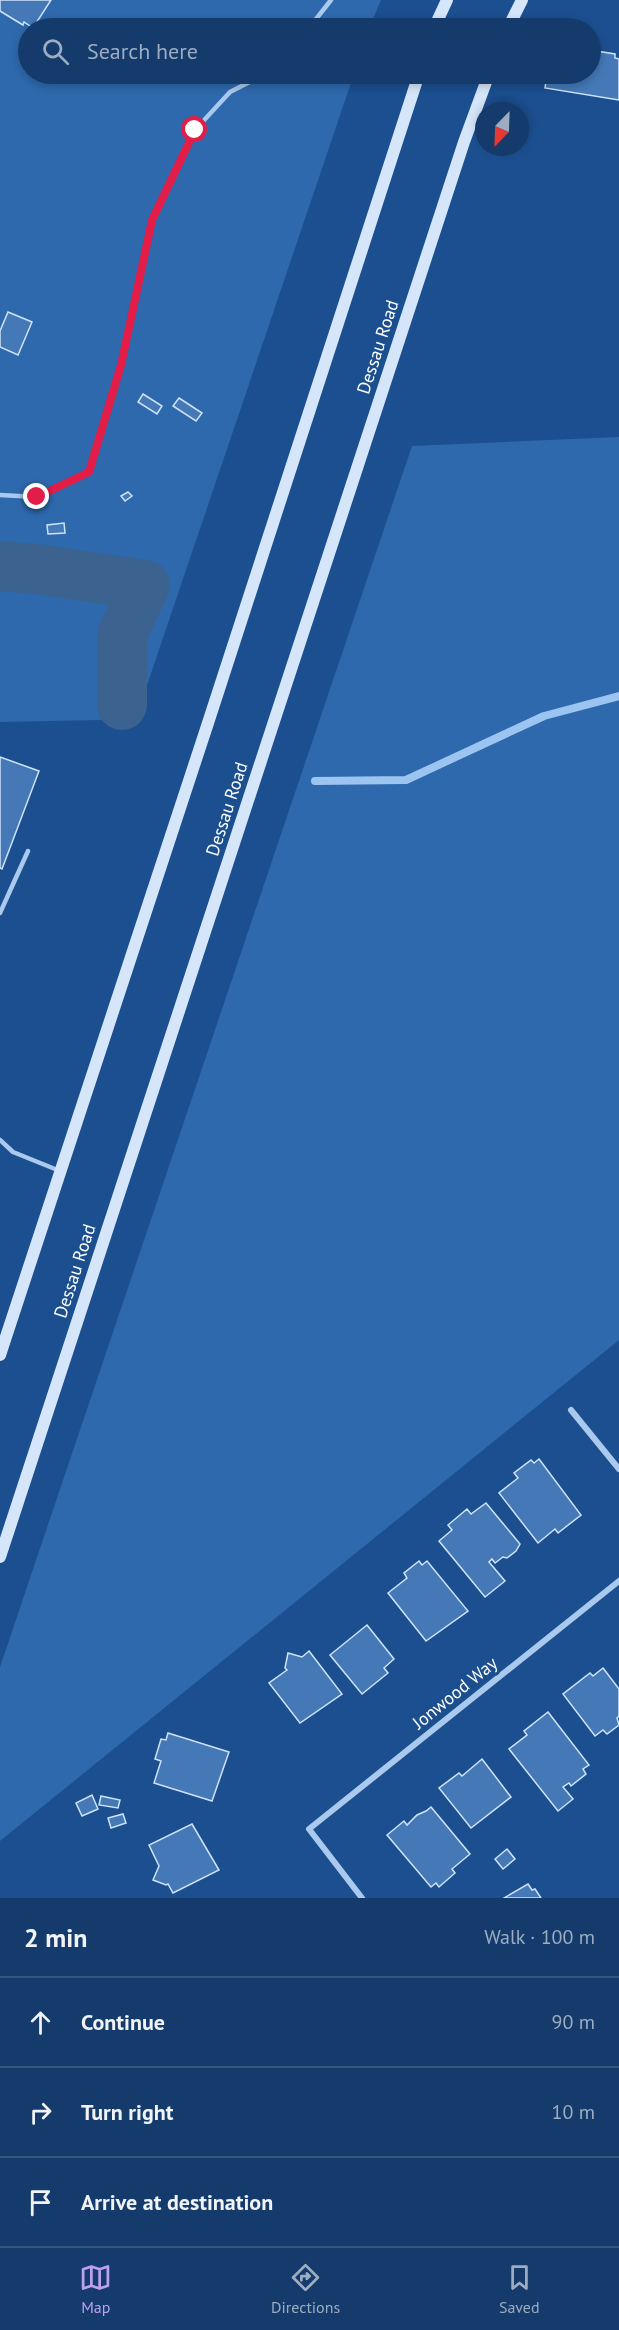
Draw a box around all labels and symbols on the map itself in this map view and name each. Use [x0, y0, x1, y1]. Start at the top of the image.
north arrow [475, 102, 529, 156]
route start [181, 116, 207, 142]
street label: Dessau Road [352, 297, 404, 397]
route end [23, 483, 49, 509]
street label: Dessau Road [201, 759, 253, 859]
street label: Dessau Road [49, 1221, 101, 1321]
street label: Jonwood Way [407, 1651, 502, 1734]

